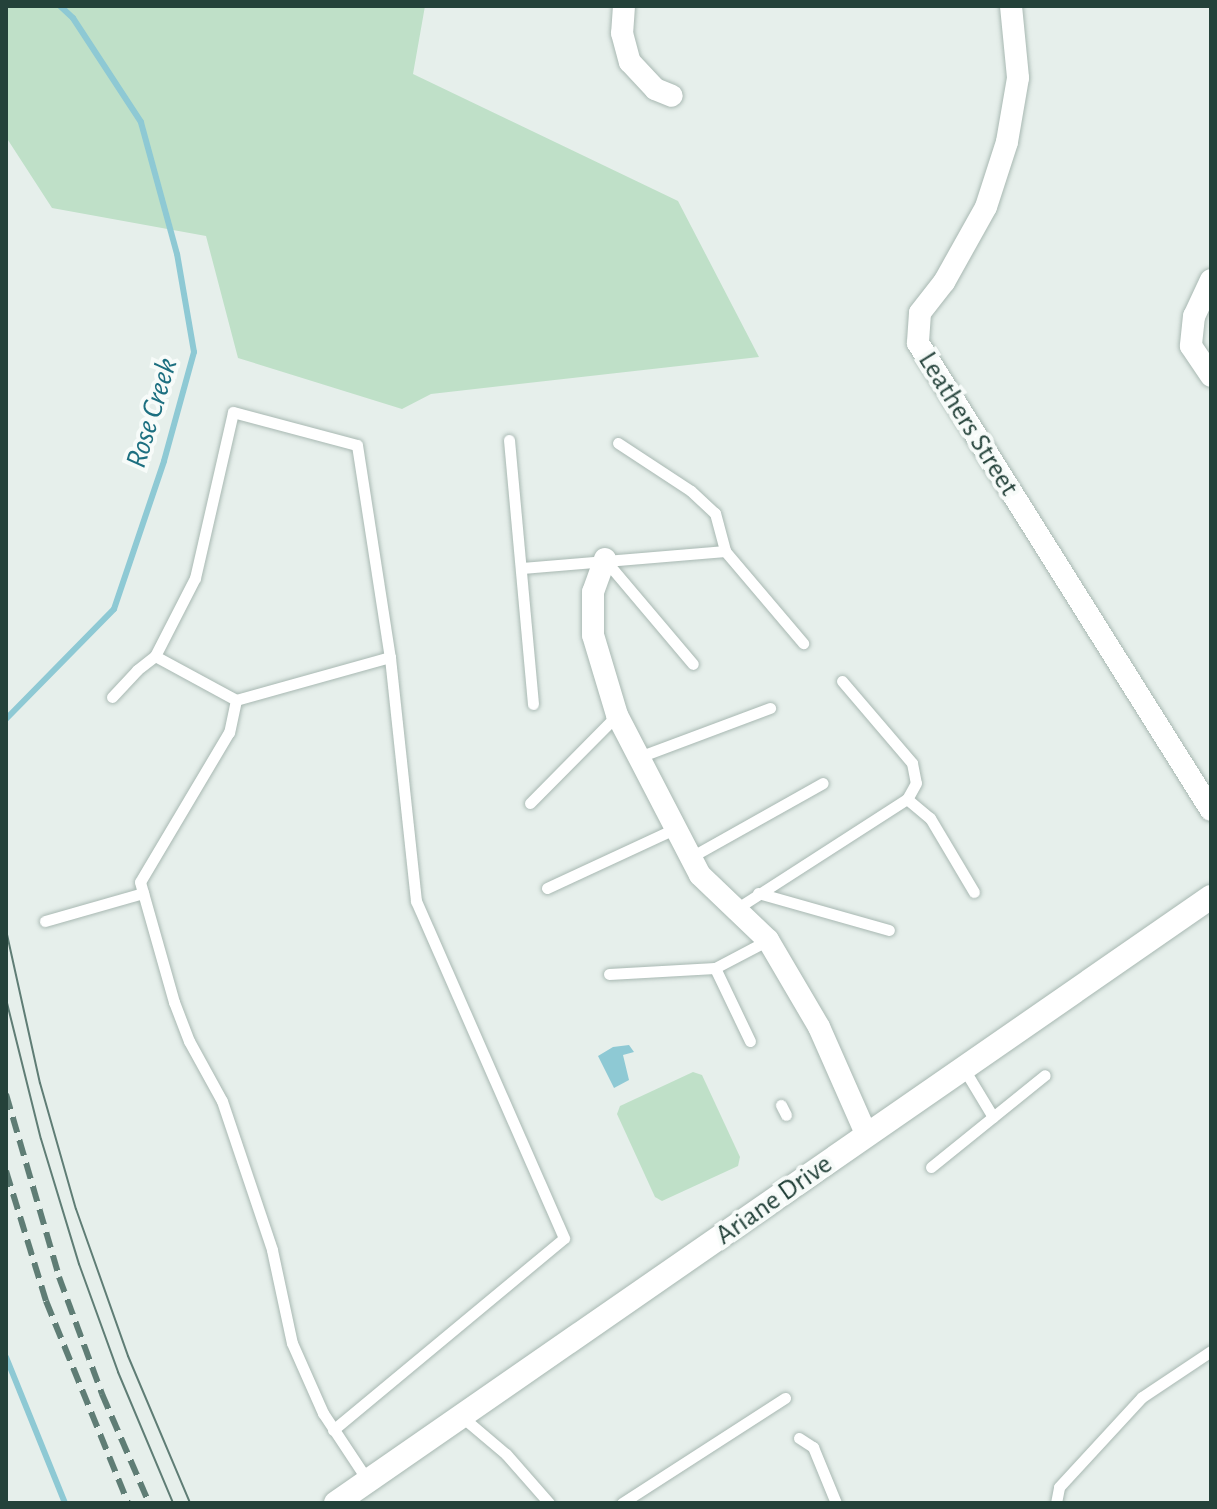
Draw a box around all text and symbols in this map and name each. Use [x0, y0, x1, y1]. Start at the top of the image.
street label: Leathers Street [910, 346, 1026, 502]
water label: Rose Creek [118, 354, 186, 472]
street label: Ariane Drive [709, 1148, 839, 1252]

